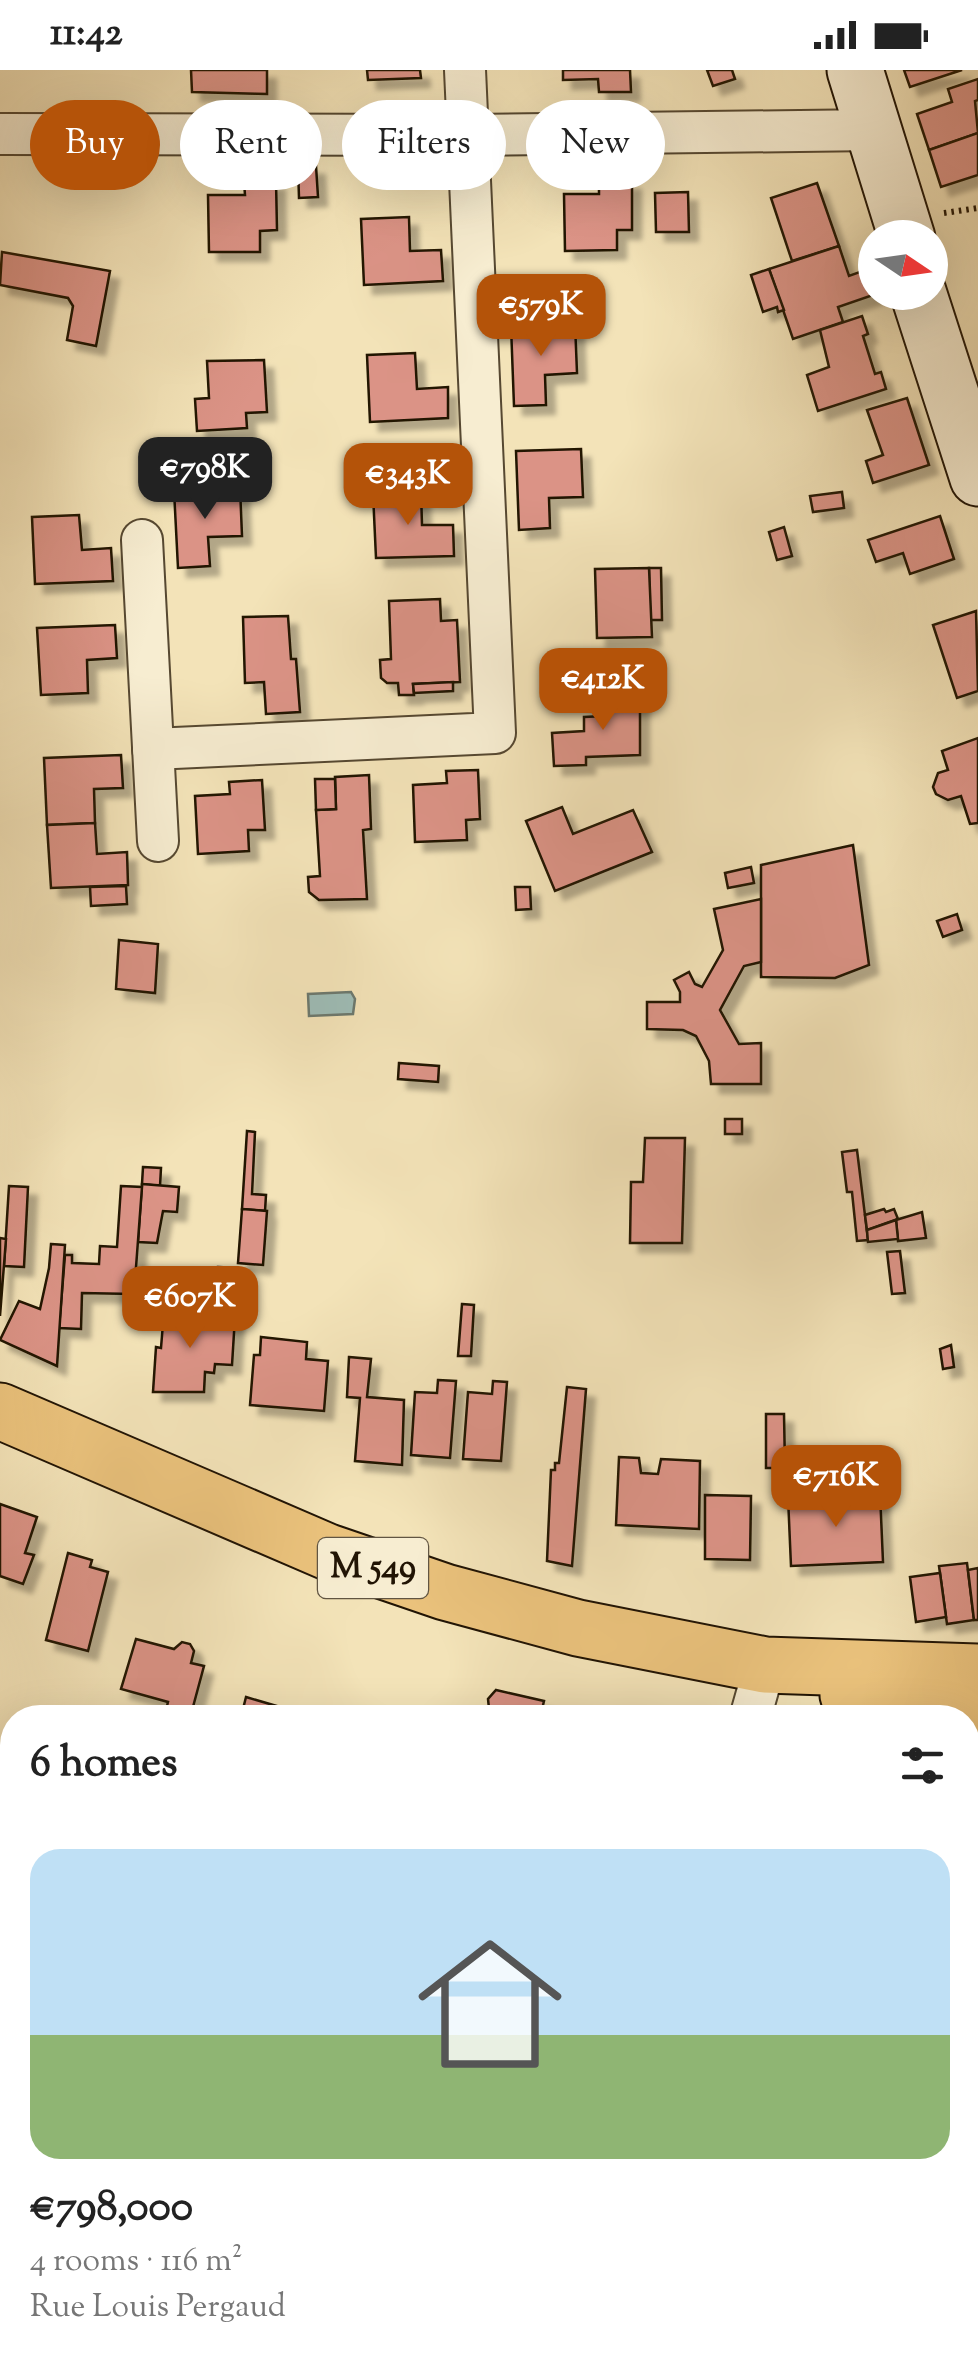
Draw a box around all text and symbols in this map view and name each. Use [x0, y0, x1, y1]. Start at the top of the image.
text: 11:42 [50, 8, 123, 62]
chip: Buy [30, 100, 160, 190]
chip: Rent [180, 100, 322, 190]
chip: Filters [342, 100, 506, 190]
chip: New [526, 100, 665, 190]
north arrow [858, 220, 948, 310]
map controls [858, 220, 948, 310]
pin: €579K [471, 274, 611, 359]
text: €579K [499, 283, 583, 329]
pin: €798K [135, 437, 275, 522]
pin: €343K [338, 443, 478, 528]
text: €798K [160, 446, 250, 492]
text: €343K [366, 452, 450, 498]
pin: €412K [533, 648, 673, 733]
text: €412K [561, 657, 645, 703]
pin: €607K [120, 1266, 260, 1351]
text: €607K [144, 1275, 236, 1321]
pin: €716K [766, 1445, 906, 1530]
text: €716K [793, 1454, 879, 1500]
road number: M 549 [318, 1538, 428, 1598]
text: 6 homes [30, 1735, 177, 1795]
icon: filters [895, 1738, 950, 1793]
icon: home [400, 1914, 580, 2094]
text: €798,000 [30, 2179, 193, 2239]
text: 4 rooms · 116 m² [30, 2239, 242, 2285]
text: Rue Louis Pergaud [30, 2285, 286, 2331]

